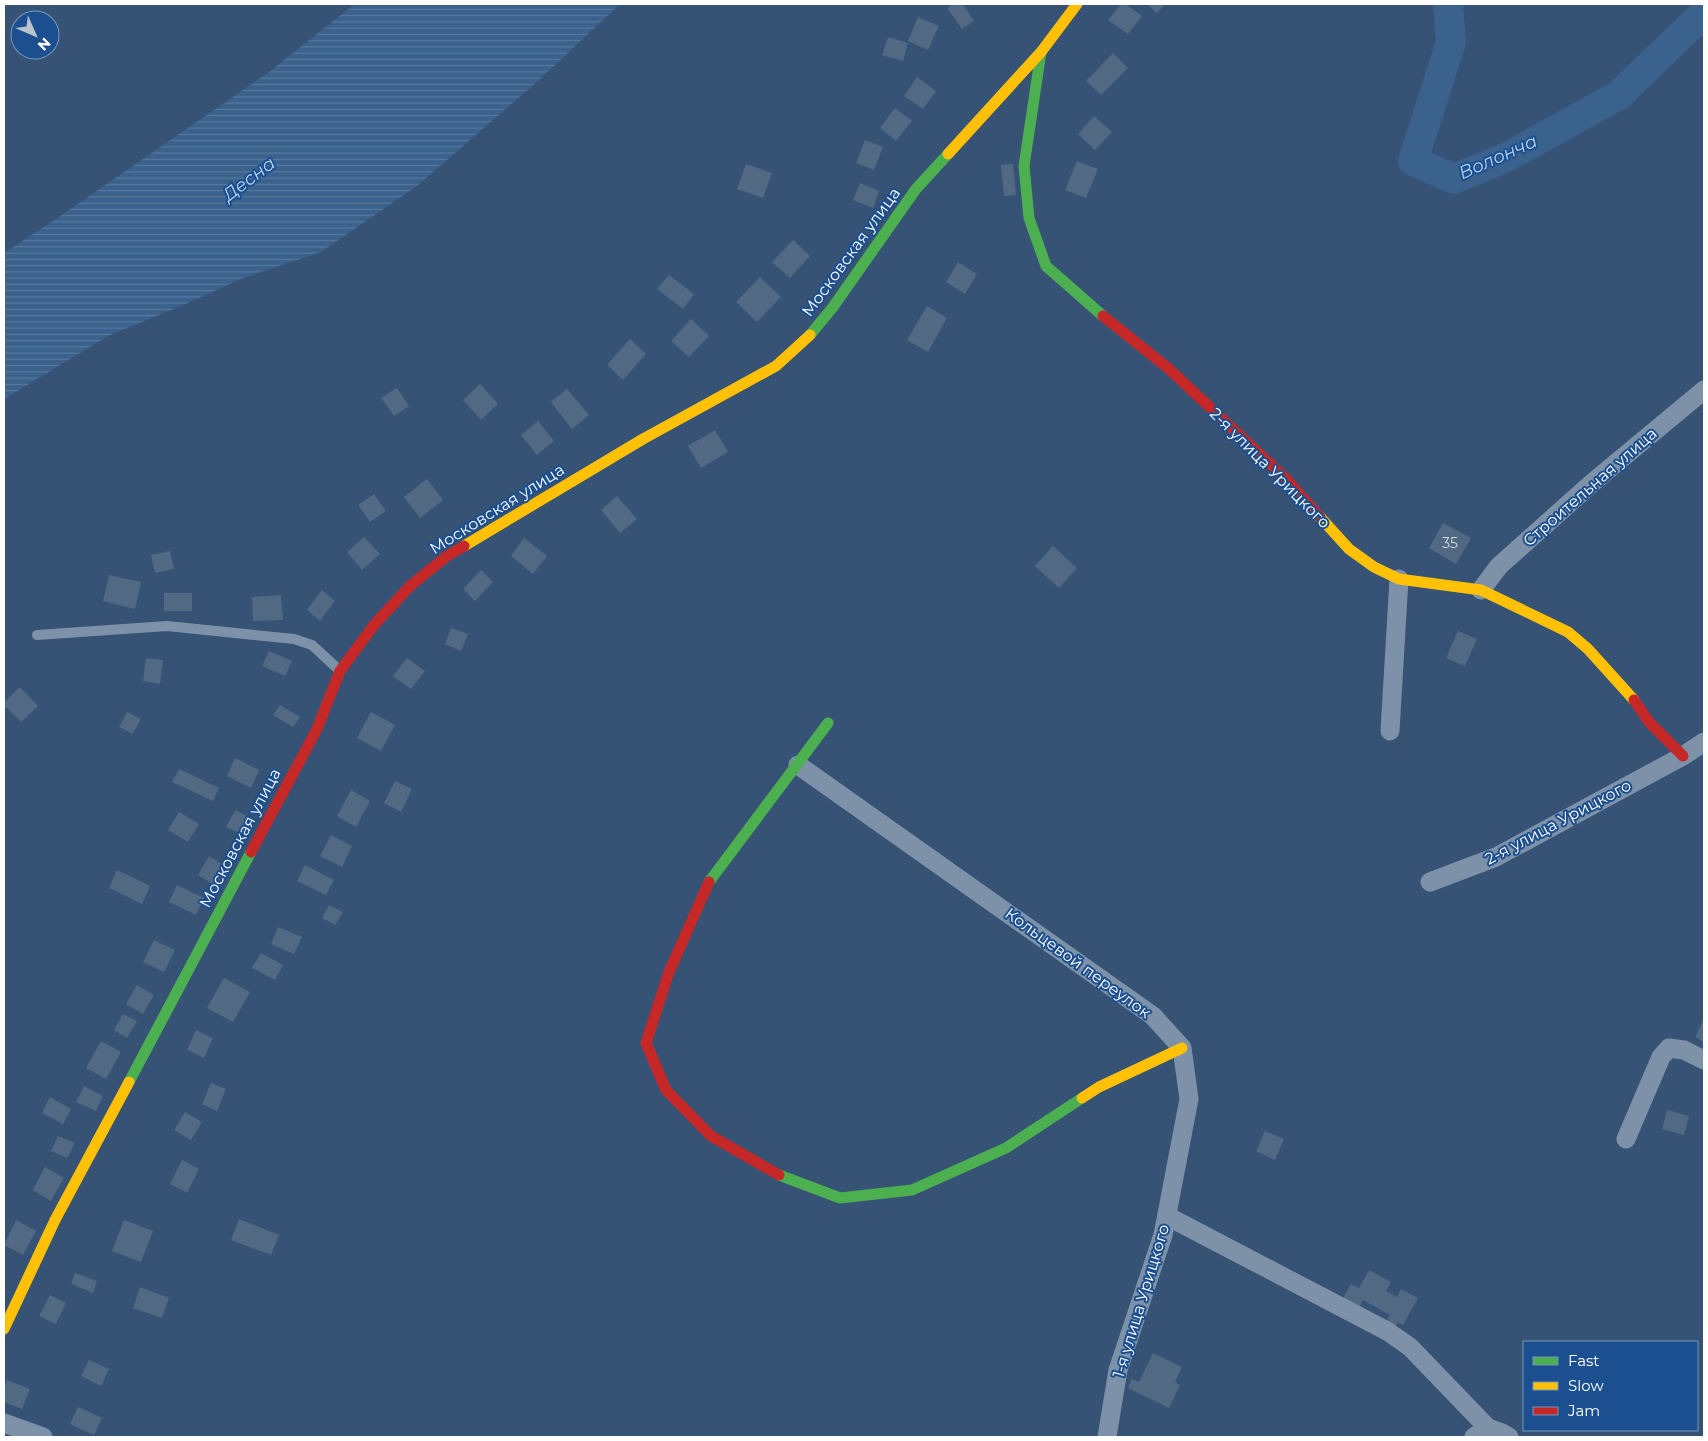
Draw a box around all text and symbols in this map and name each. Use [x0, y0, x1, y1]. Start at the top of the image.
north arrow [10, 10, 60, 60]
text: N [34, 34, 55, 55]
water label: Волонча [1455, 130, 1541, 184]
water label: Десна [217, 152, 280, 207]
street label: Московская улица [798, 184, 904, 320]
street label: 2-я улица Урицкого [1206, 404, 1334, 532]
street label: Строительная улица [1519, 424, 1661, 550]
street label: Московская улица [426, 460, 568, 558]
house number: 35 [1442, 534, 1458, 552]
street label: Московская улица [195, 765, 285, 911]
street label: 2-я улица Урицкого [1482, 775, 1634, 869]
street label: Кольцевой переулок [1001, 904, 1155, 1023]
street label: 1-я улица Урицкого [1109, 1222, 1173, 1380]
legend [1523, 1341, 1698, 1431]
text: Fast [1568, 1351, 1599, 1370]
text: Slow [1568, 1376, 1604, 1395]
text: Jam [1567, 1401, 1600, 1420]

